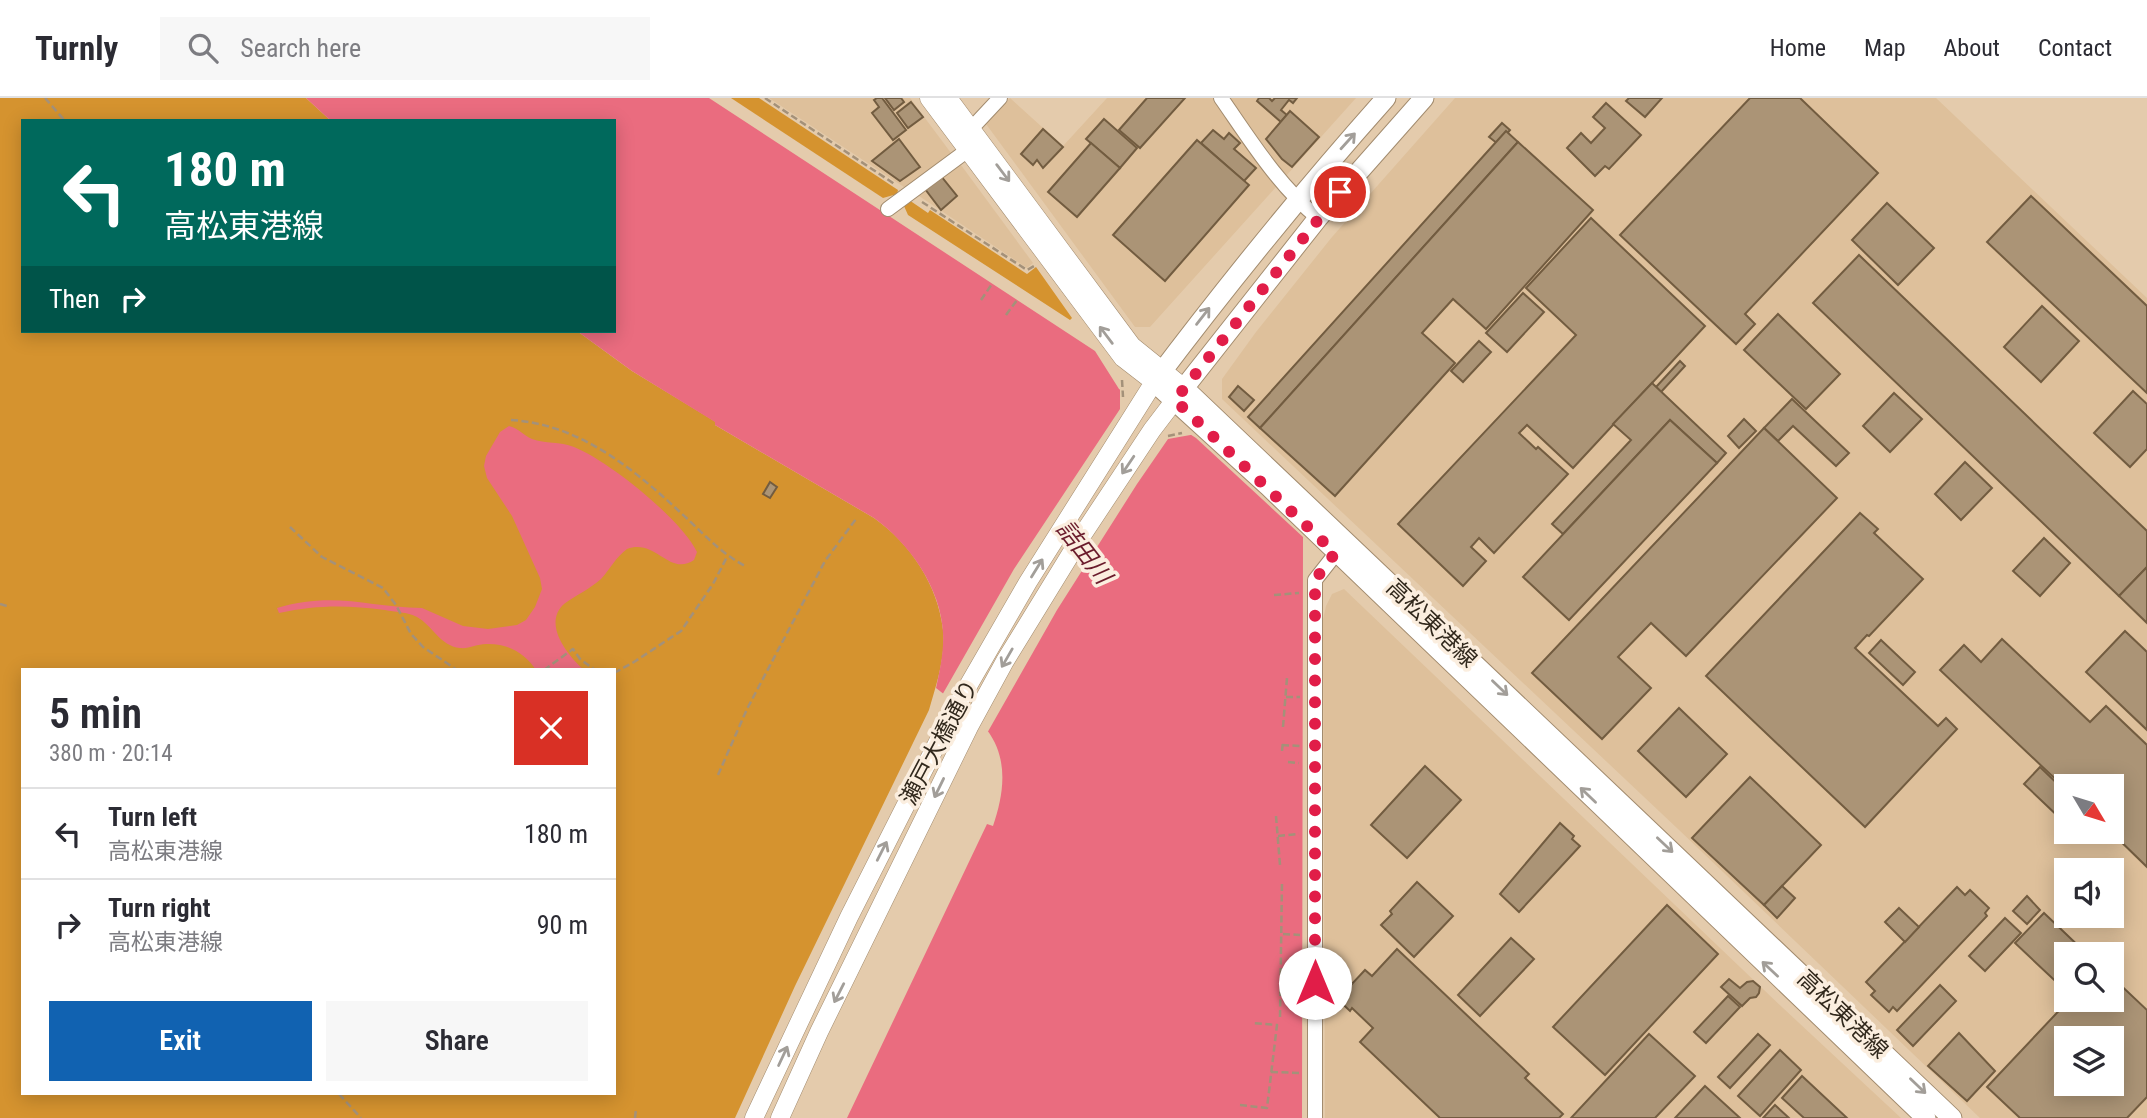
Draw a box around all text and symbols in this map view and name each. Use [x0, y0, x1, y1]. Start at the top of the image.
search box [160, 17, 650, 80]
text: Turnly [35, 29, 118, 68]
icon: search [184, 29, 222, 67]
text: Search here [240, 33, 361, 63]
text: Home [1770, 34, 1826, 62]
text: Map [1864, 34, 1906, 62]
text: About [1944, 34, 2000, 62]
text: Contact [2038, 34, 2112, 62]
one-way arrow [1340, 132, 1356, 150]
text: 180 m [164, 141, 286, 198]
icon: left [49, 147, 140, 238]
pin [1310, 162, 1370, 222]
one-way arrow [996, 163, 1010, 182]
icon: arrive [1321, 173, 1359, 211]
text: 高松東港線 [164, 207, 324, 245]
icon: right [114, 280, 152, 318]
text: Then [49, 284, 100, 314]
one-way arrow [1196, 308, 1211, 326]
one-way arrow [1098, 327, 1113, 345]
one-way arrow [1121, 455, 1135, 474]
water label: 詰田川 [1051, 515, 1119, 591]
one-way arrow [1029, 559, 1044, 578]
street label: 高松東港線 [1381, 574, 1482, 673]
one-way arrow [1000, 647, 1014, 667]
street label: 瀬戸大橋通り [895, 675, 984, 809]
one-way arrow [1492, 679, 1509, 696]
text: 5 min [49, 689, 142, 738]
button: close [514, 691, 588, 765]
text: 380 m · 20:14 [49, 740, 173, 767]
north arrow [2054, 774, 2124, 844]
map controls [2054, 774, 2124, 1096]
one-way arrow [932, 777, 945, 798]
one-way arrow [1580, 787, 1597, 804]
text: Turn left [108, 802, 197, 832]
icon: left [49, 815, 87, 853]
text: 180 m [524, 819, 588, 849]
one-way arrow [1656, 837, 1673, 854]
text: 高松東港線 [108, 838, 223, 865]
one-way arrow [875, 841, 889, 862]
button: sound [2054, 858, 2124, 928]
text: Turn right [108, 893, 210, 923]
icon: right [49, 906, 87, 944]
text: 90 m [537, 910, 588, 940]
text: 高松東港線 [108, 929, 223, 956]
button: search [2054, 942, 2124, 1012]
position arrow [1278, 946, 1352, 1020]
one-way arrow [1762, 961, 1779, 978]
street label: 高松東港線 [1792, 965, 1893, 1064]
one-way arrow [831, 982, 845, 1002]
button: Exit [49, 1001, 312, 1081]
button: Share [326, 1001, 588, 1081]
button: layers [2054, 1026, 2124, 1096]
one-way arrow [777, 1046, 791, 1067]
one-way arrow [1910, 1078, 1927, 1095]

